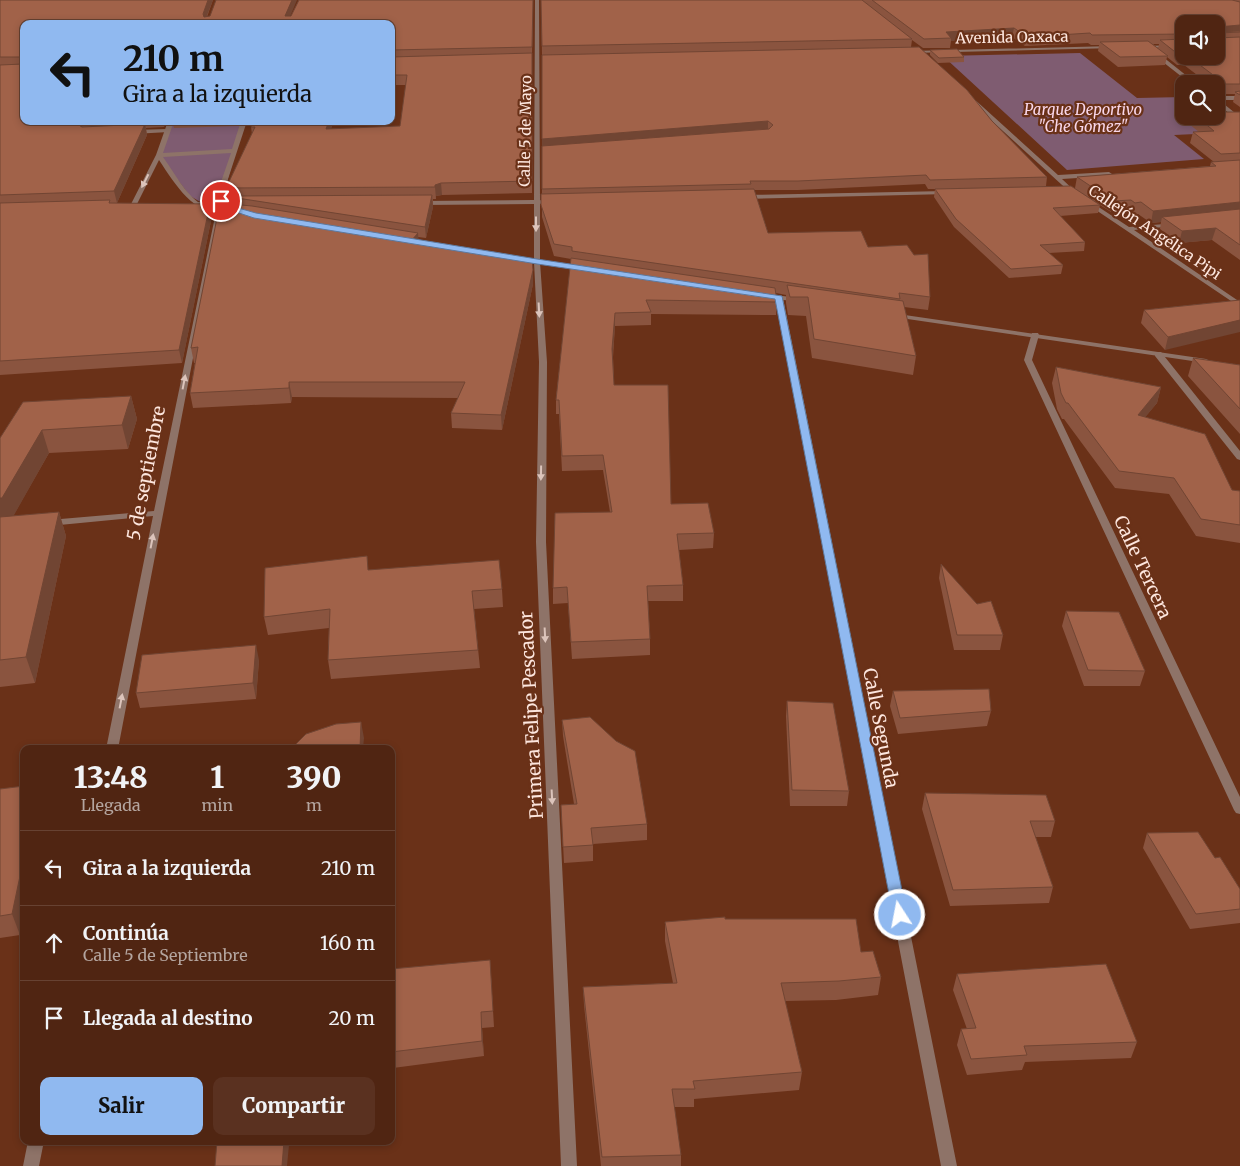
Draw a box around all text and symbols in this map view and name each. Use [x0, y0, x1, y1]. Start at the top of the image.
map controls [1175, 15, 1225, 125]
button: sound [1175, 15, 1225, 65]
street label: Avenida Oaxaca [954, 27, 1069, 48]
text: 210 m [123, 37, 224, 81]
icon: left [40, 40, 105, 105]
street label: Calle 5 de Mayo [515, 75, 535, 187]
button: search [1175, 75, 1225, 125]
text: Gira a la izquierda [123, 80, 312, 108]
park label: Parque Deportivo "Che Gómez" [1024, 100, 1142, 136]
one-way arrow [141, 174, 149, 188]
pin [200, 180, 242, 222]
street label: Callejón Angélica Pipi [1085, 181, 1225, 284]
icon: arrive [207, 187, 235, 215]
one-way arrow [532, 216, 540, 232]
one-way arrow [536, 303, 544, 319]
one-way arrow [180, 374, 188, 390]
street label: 5 de septiembre [122, 404, 170, 542]
one-way arrow [537, 465, 545, 481]
street label: Calle Tercera [1109, 512, 1177, 623]
one-way arrow [149, 533, 157, 549]
street label: Primera Felipe Pescador [514, 610, 548, 820]
one-way arrow [541, 627, 549, 643]
street label: Calle Segunda [858, 666, 904, 790]
one-way arrow [118, 692, 126, 708]
text: 13:48 [73, 758, 148, 796]
text: 1 [210, 758, 224, 796]
text: 390 [287, 758, 342, 796]
one-way arrow [548, 790, 556, 806]
text: Llegada [81, 795, 141, 815]
text: min [201, 795, 233, 815]
text: m [306, 795, 322, 815]
icon: left [40, 854, 68, 882]
text: Gira a la izquierda [83, 856, 251, 880]
text: 210 m [321, 856, 375, 880]
position arrow [873, 888, 925, 940]
text: Continúa [83, 921, 169, 945]
icon: ahead [40, 929, 68, 957]
text: 160 m [320, 931, 375, 955]
text: Calle 5 de Septiembre [83, 945, 248, 965]
icon: arrive [40, 1004, 68, 1032]
text: Llegada al destino [83, 1006, 253, 1030]
text: 20 m [328, 1006, 375, 1030]
button: Salir [40, 1077, 203, 1135]
button: Compartir [213, 1077, 375, 1135]

